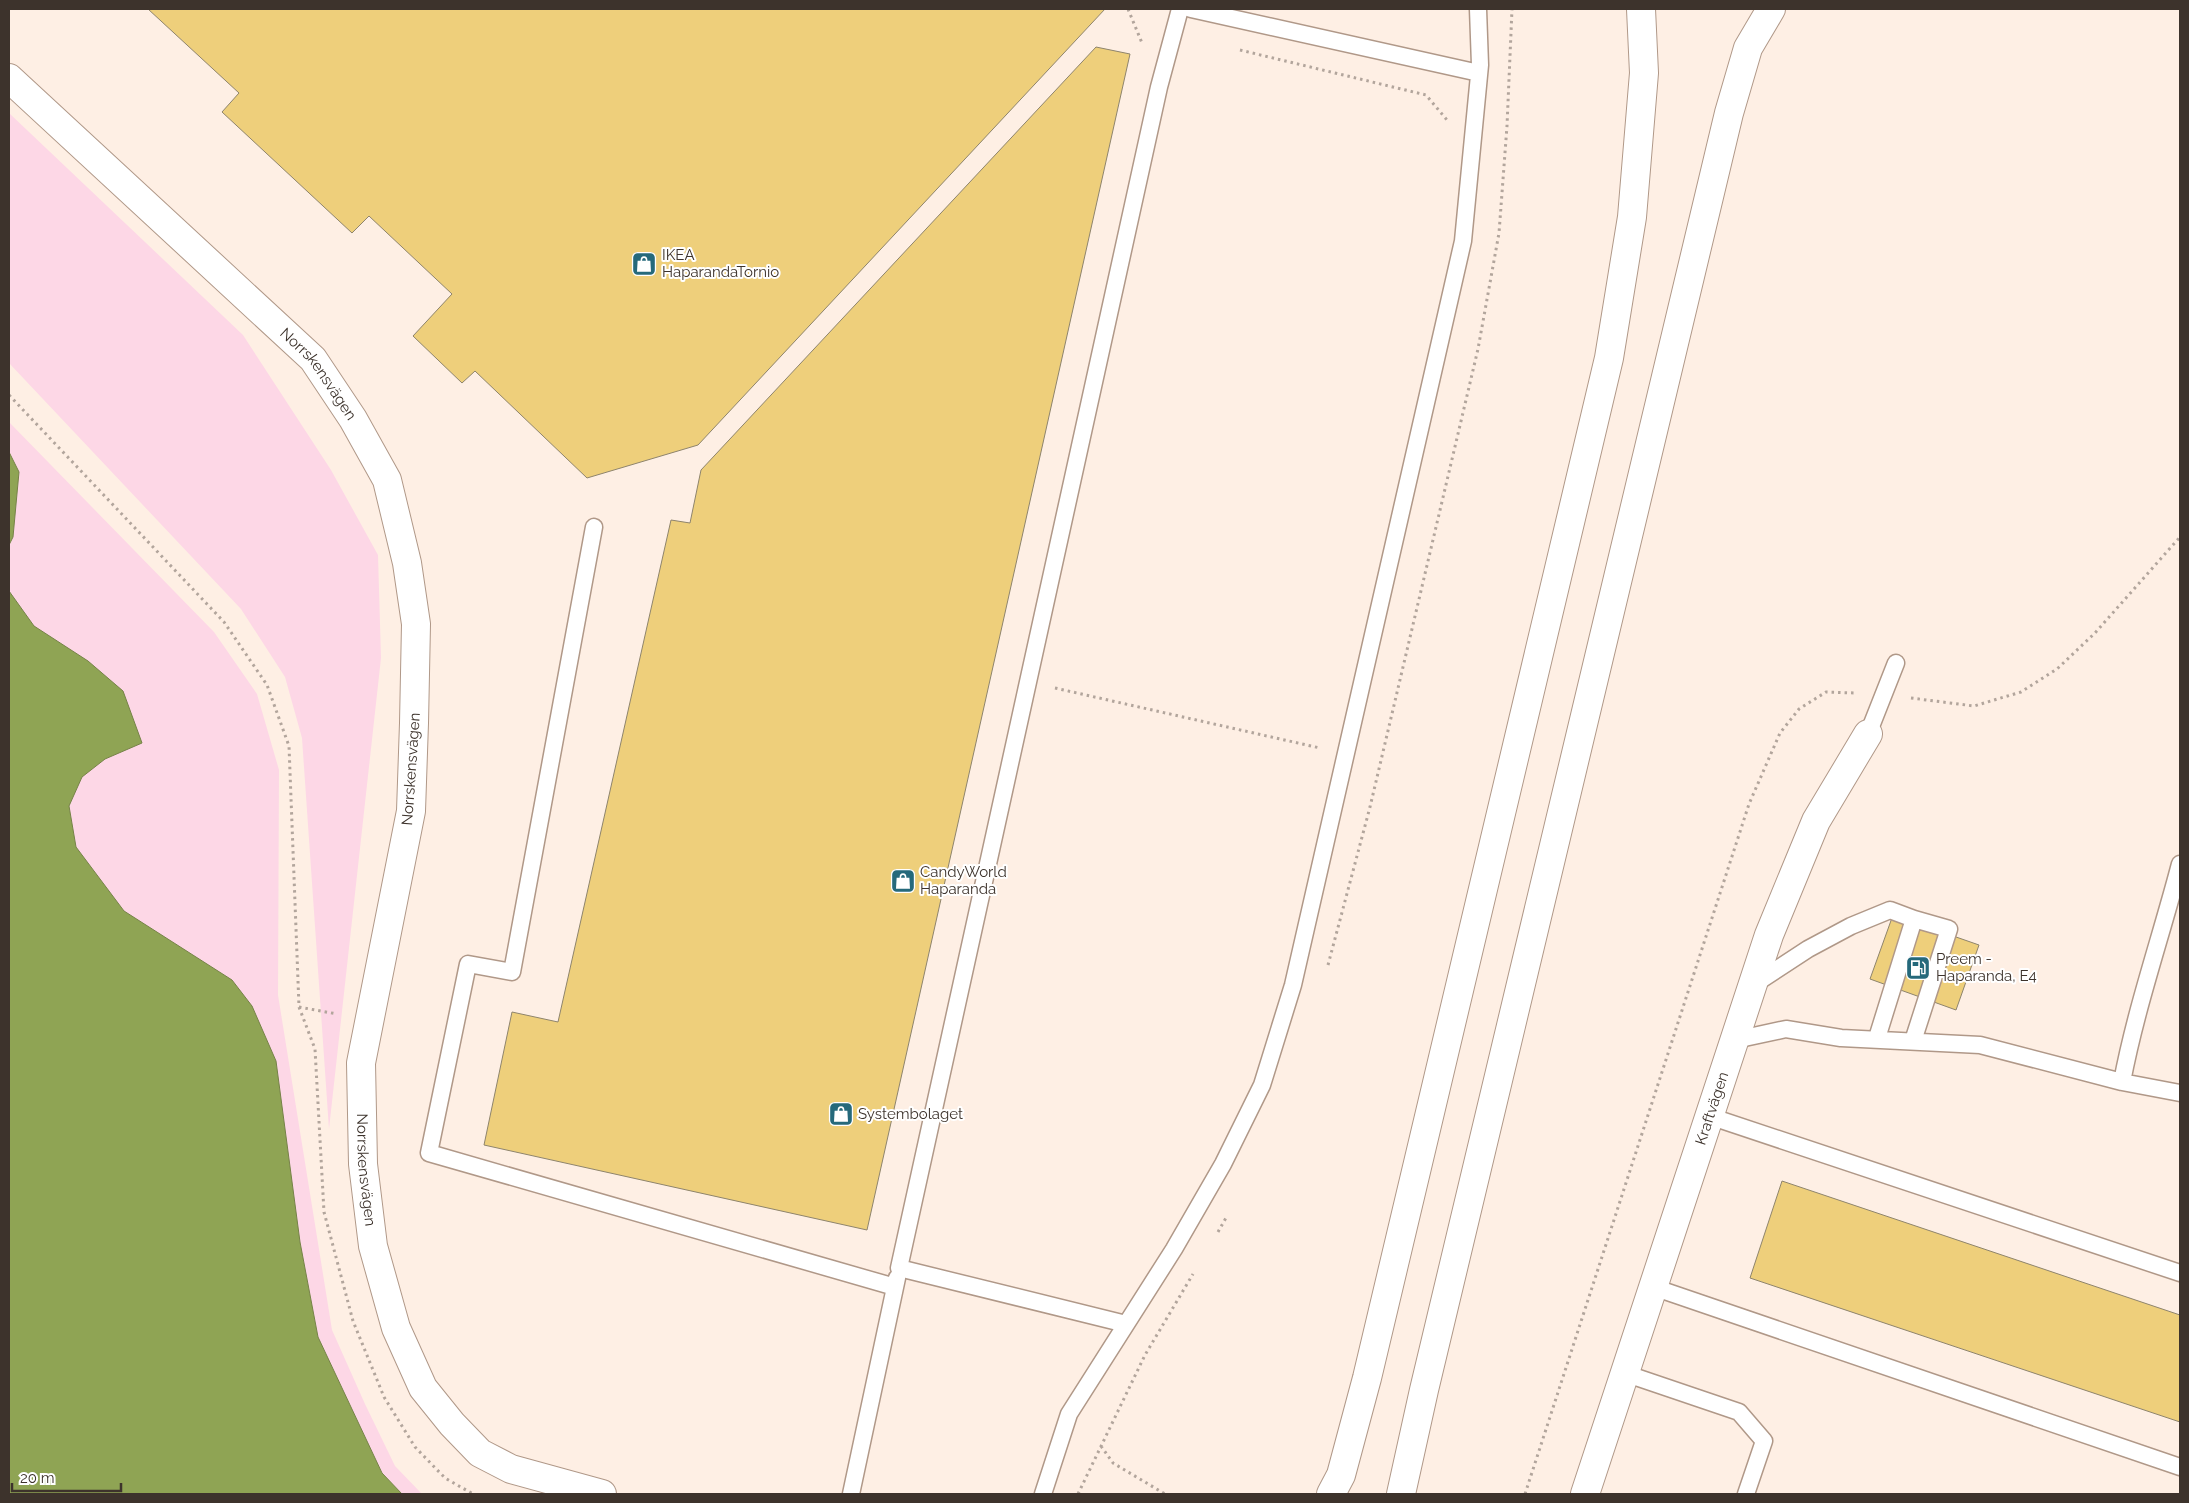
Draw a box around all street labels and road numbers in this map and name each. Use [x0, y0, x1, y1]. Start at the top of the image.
street label: Norrskensvägen [276, 324, 360, 424]
street label: Norrskensvägen [398, 712, 424, 826]
street label: Kraftvägen [1692, 1070, 1732, 1147]
street label: Norrskensvägen [353, 1113, 380, 1227]

